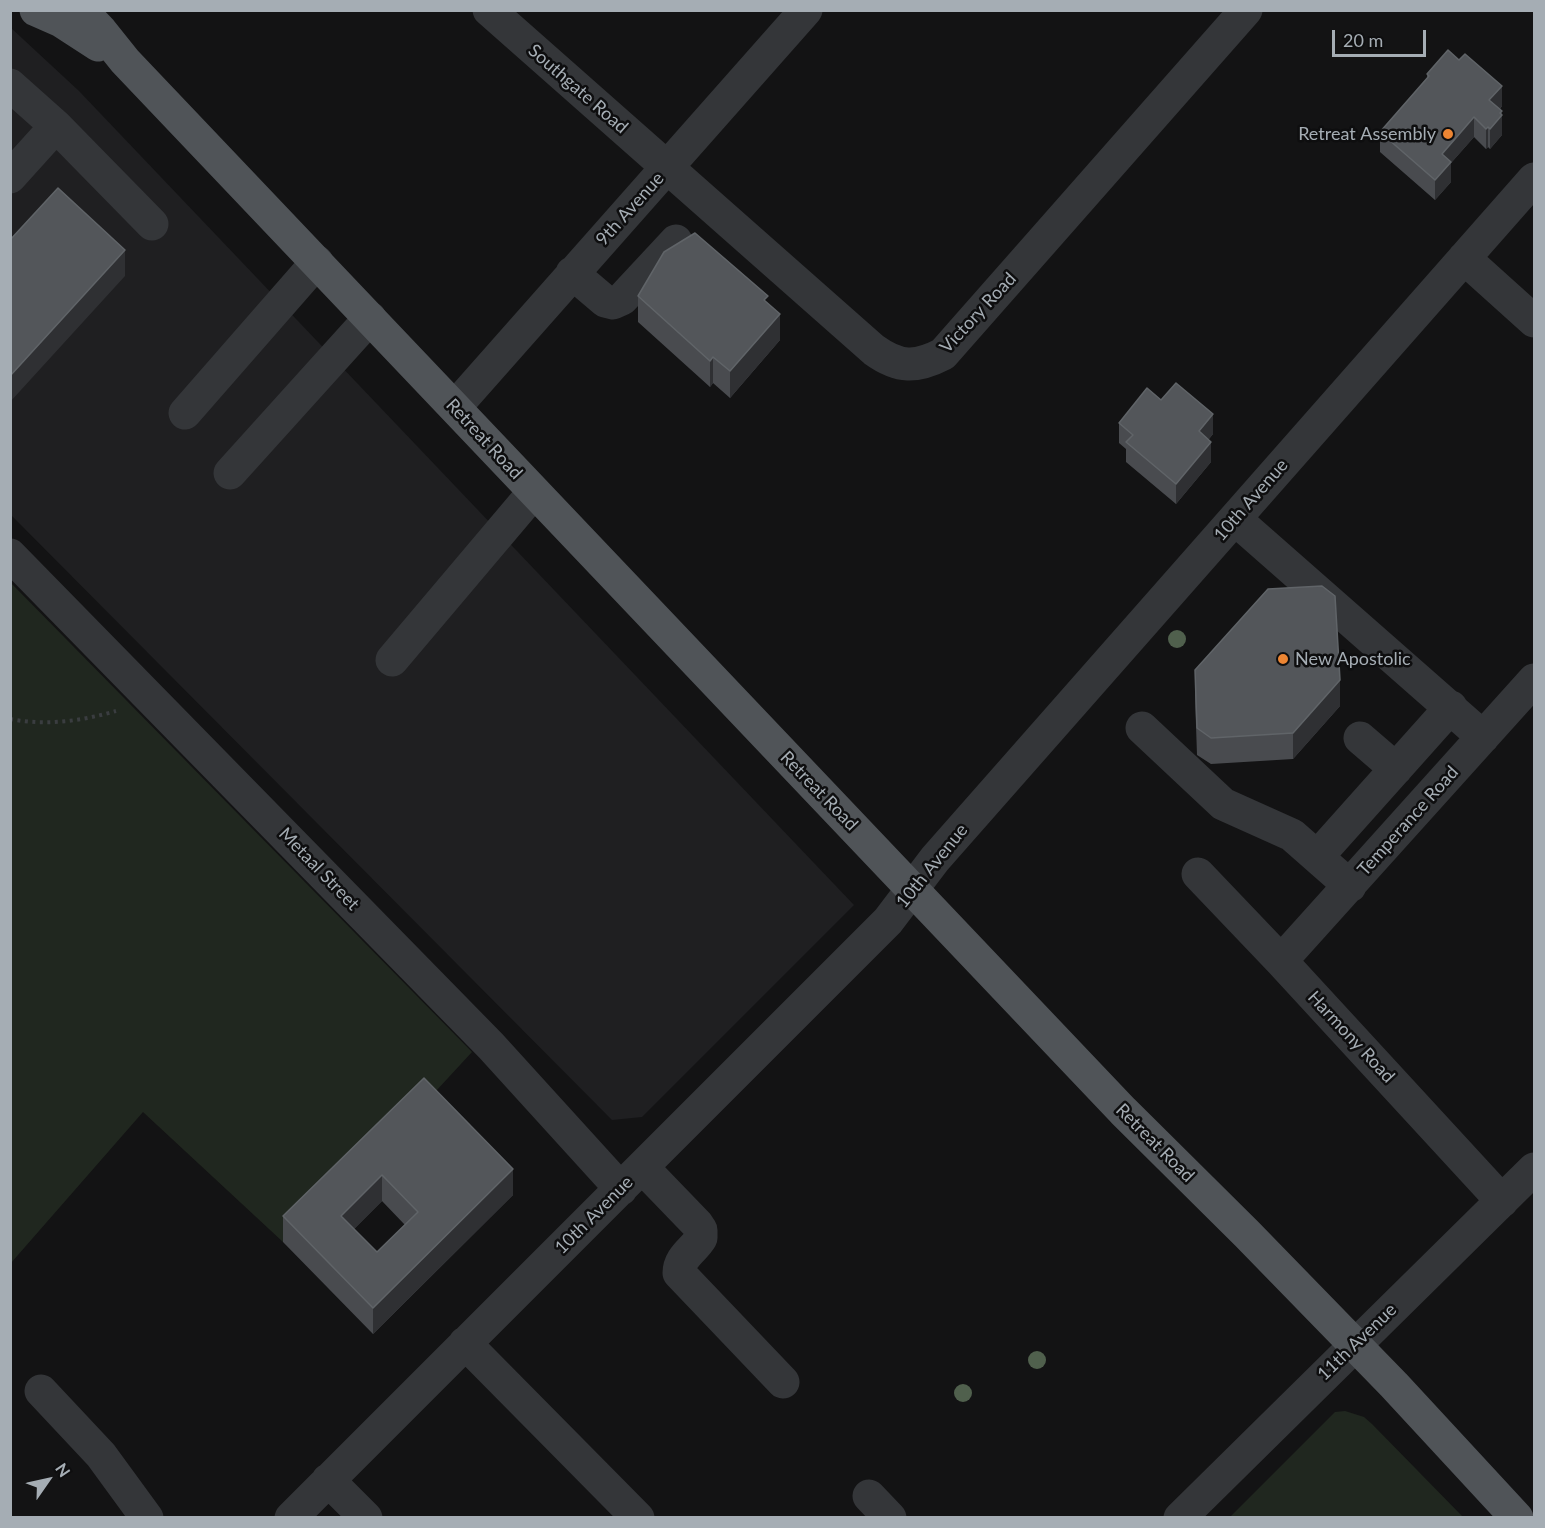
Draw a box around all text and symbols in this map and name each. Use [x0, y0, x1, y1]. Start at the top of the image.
scale bar [1335, 18, 1430, 56]
text: 20 m [1343, 29, 1383, 51]
street label: Southgate Road [524, 40, 632, 138]
place label: Retreat Assembly [1298, 123, 1436, 145]
marker: Retreat Assembly [1441, 127, 1455, 141]
street label: 9th Avenue [591, 168, 669, 250]
street label: Victory Road [935, 268, 1021, 358]
street label: Retreat Road [441, 394, 527, 484]
street label: 10th Avenue [1210, 455, 1292, 545]
place label: New Apostolic [1295, 648, 1411, 670]
marker: New Apostolic [1276, 652, 1290, 666]
street label: Retreat Road [776, 747, 862, 835]
street label: Temperance Road [1353, 762, 1463, 880]
street label: 10th Avenue [892, 820, 972, 912]
street label: Metaal Street [274, 823, 364, 915]
street label: Harmony Road [1303, 987, 1399, 1087]
street label: Retreat Road [1111, 1099, 1199, 1187]
street label: 10th Avenue [550, 1171, 638, 1259]
street label: 11th Avenue [1313, 1299, 1401, 1385]
north arrow [18, 1450, 78, 1510]
text: N [52, 1459, 75, 1480]

